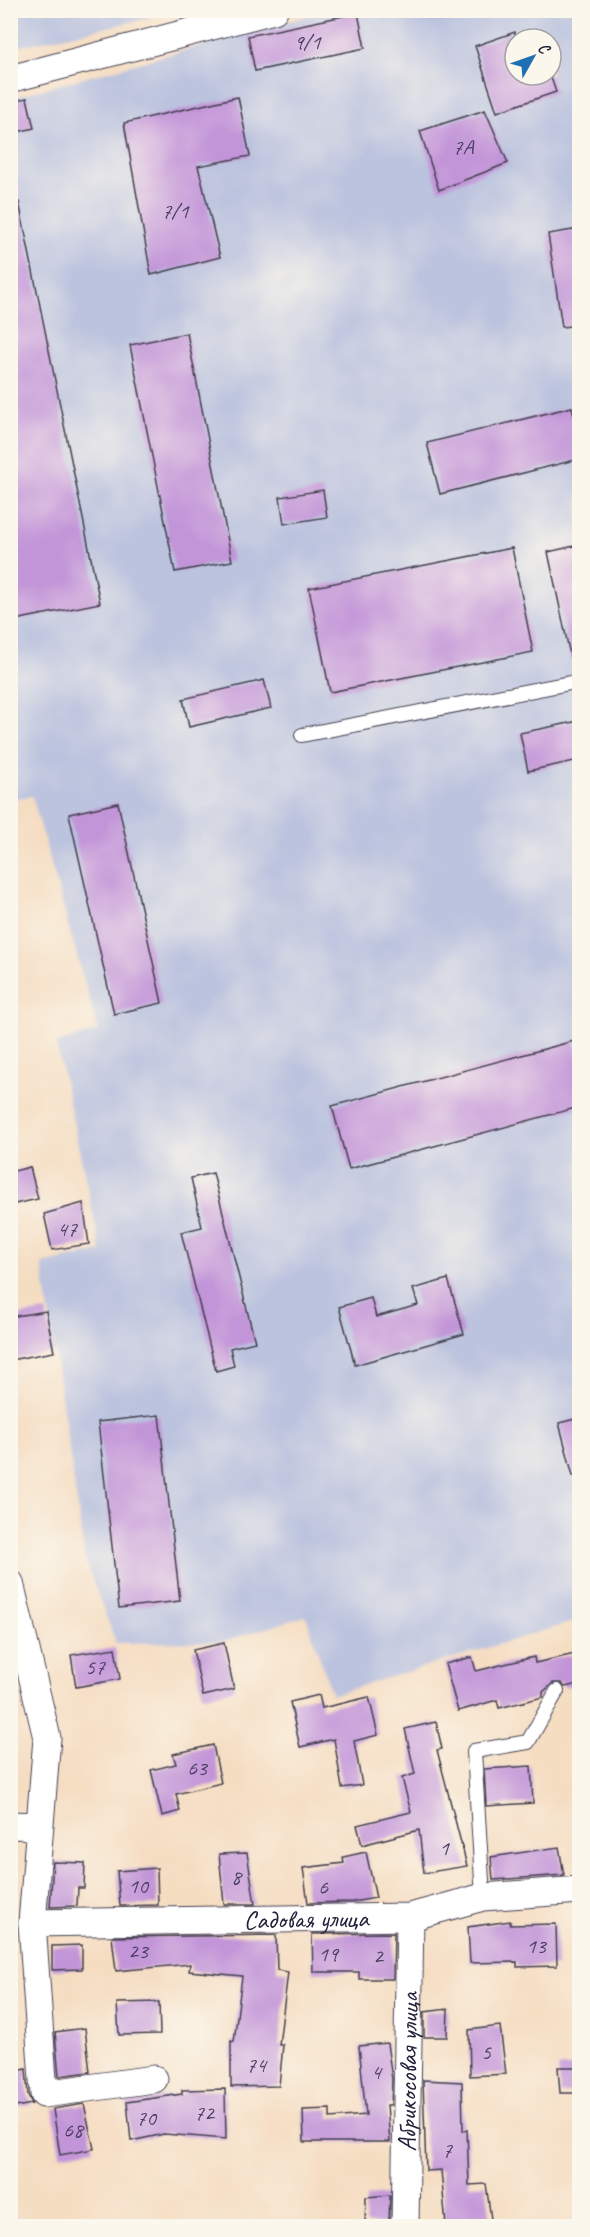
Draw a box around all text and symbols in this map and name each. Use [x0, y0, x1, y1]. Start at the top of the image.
north arrow [503, 27, 563, 87]
house number: 9/1 [293, 28, 322, 56]
text: С [534, 39, 555, 59]
house number: 7А [453, 133, 474, 161]
house number: 7/1 [161, 197, 190, 225]
house number: 47 [57, 1215, 78, 1243]
house number: 57 [85, 1653, 106, 1681]
house number: 63 [187, 1754, 209, 1782]
house number: 1 [439, 1834, 450, 1862]
house number: 8 [231, 1863, 243, 1891]
house number: 10 [128, 1872, 150, 1900]
house number: 6 [318, 1873, 329, 1901]
street label: Садовая улица [243, 1901, 370, 1936]
house number: 13 [526, 1932, 548, 1960]
house number: 23 [128, 1937, 150, 1965]
house number: 19 [318, 1940, 340, 1968]
house number: 2 [373, 1942, 385, 1970]
street label: Абрикосовая улица [390, 1991, 425, 2152]
house number: 5 [481, 2038, 492, 2066]
house number: 74 [246, 2051, 268, 2079]
house number: 4 [371, 2058, 383, 2086]
house number: 72 [194, 2099, 216, 2127]
house number: 70 [136, 2104, 158, 2132]
house number: 68 [63, 2116, 85, 2144]
house number: 7 [442, 2136, 453, 2164]

